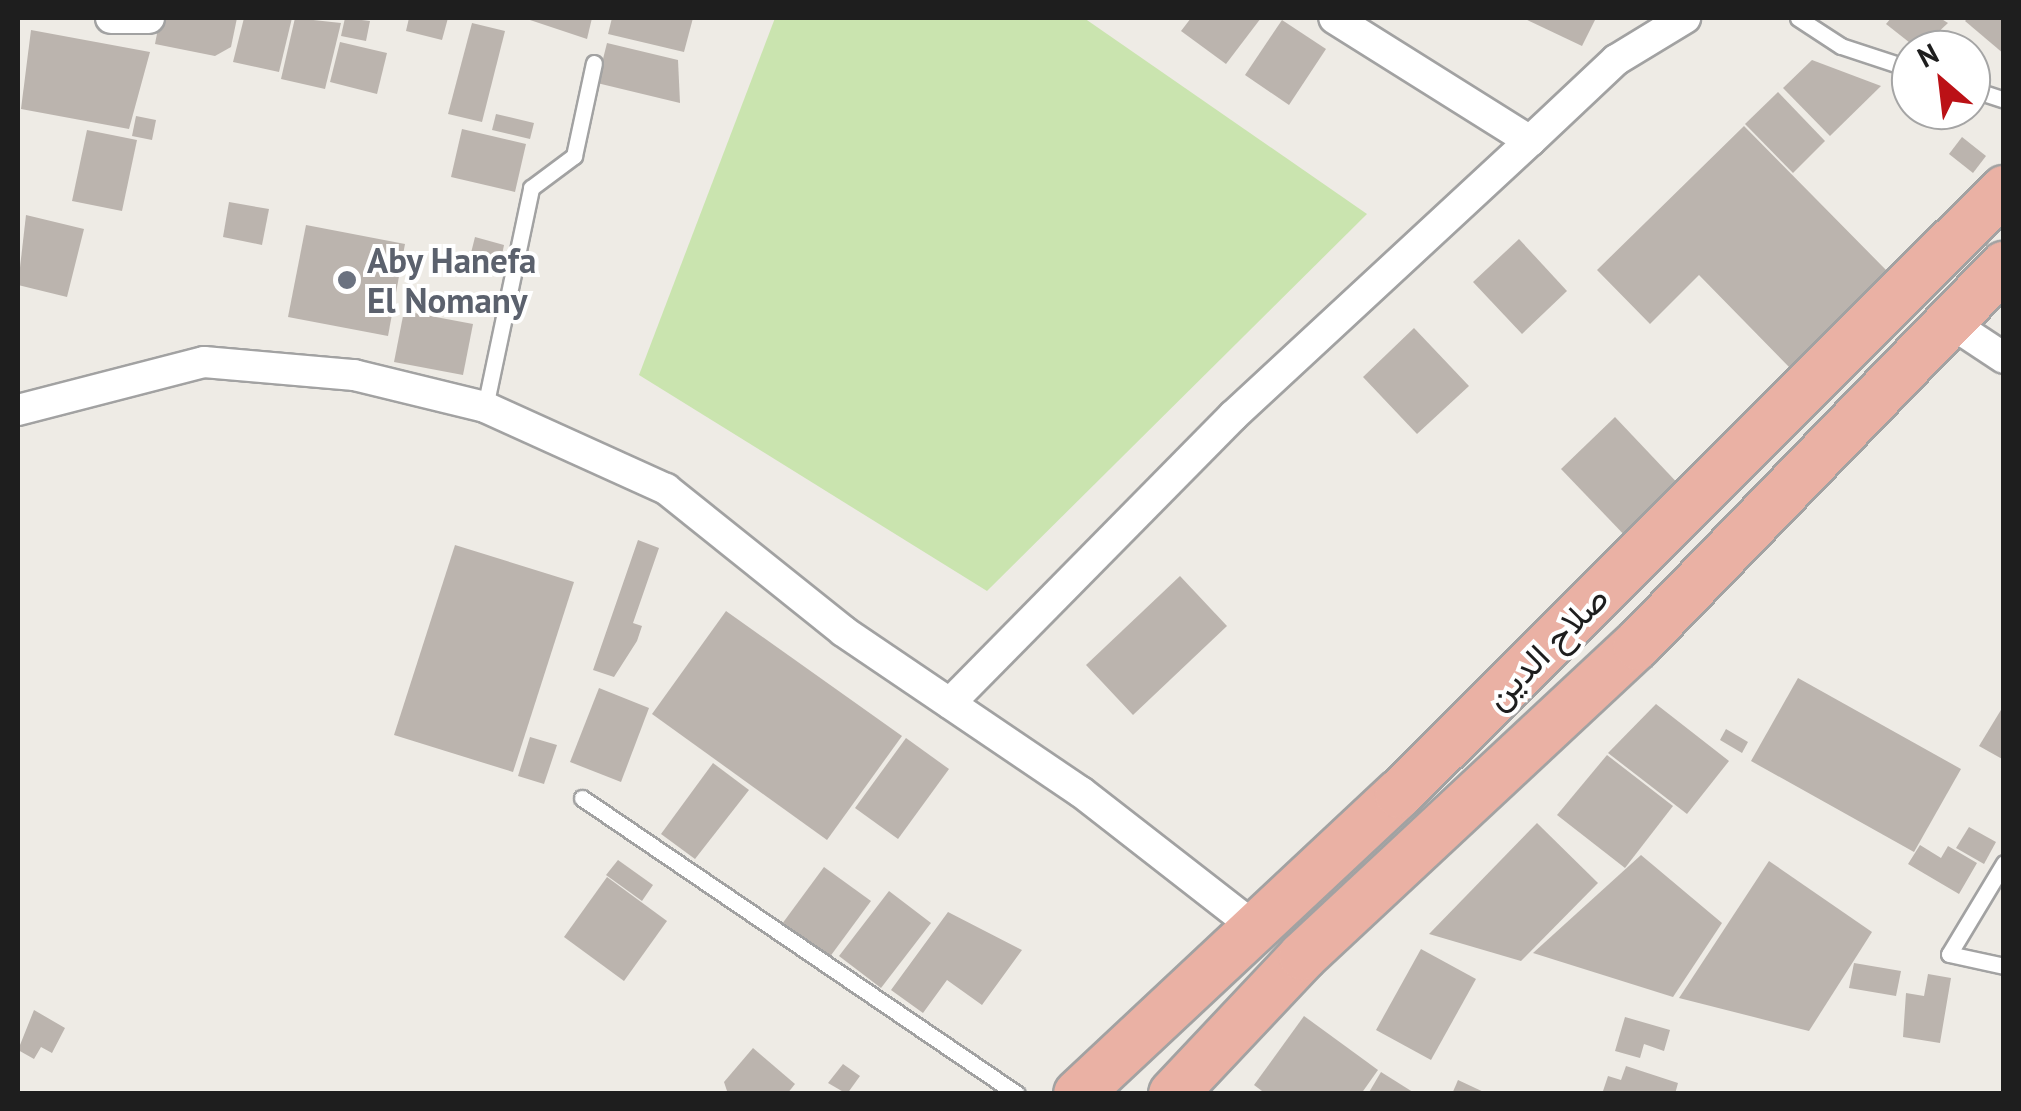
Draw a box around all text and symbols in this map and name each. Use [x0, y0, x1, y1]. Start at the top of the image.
north arrow [1891, 30, 1991, 130]
text: N [1911, 34, 1944, 75]
place label: Aby Hanefa El Nomany [367, 239, 538, 321]
marker: Aby Hanefa El Nomany [336, 269, 358, 291]
street label: صلاح الدين [1476, 577, 1616, 717]

